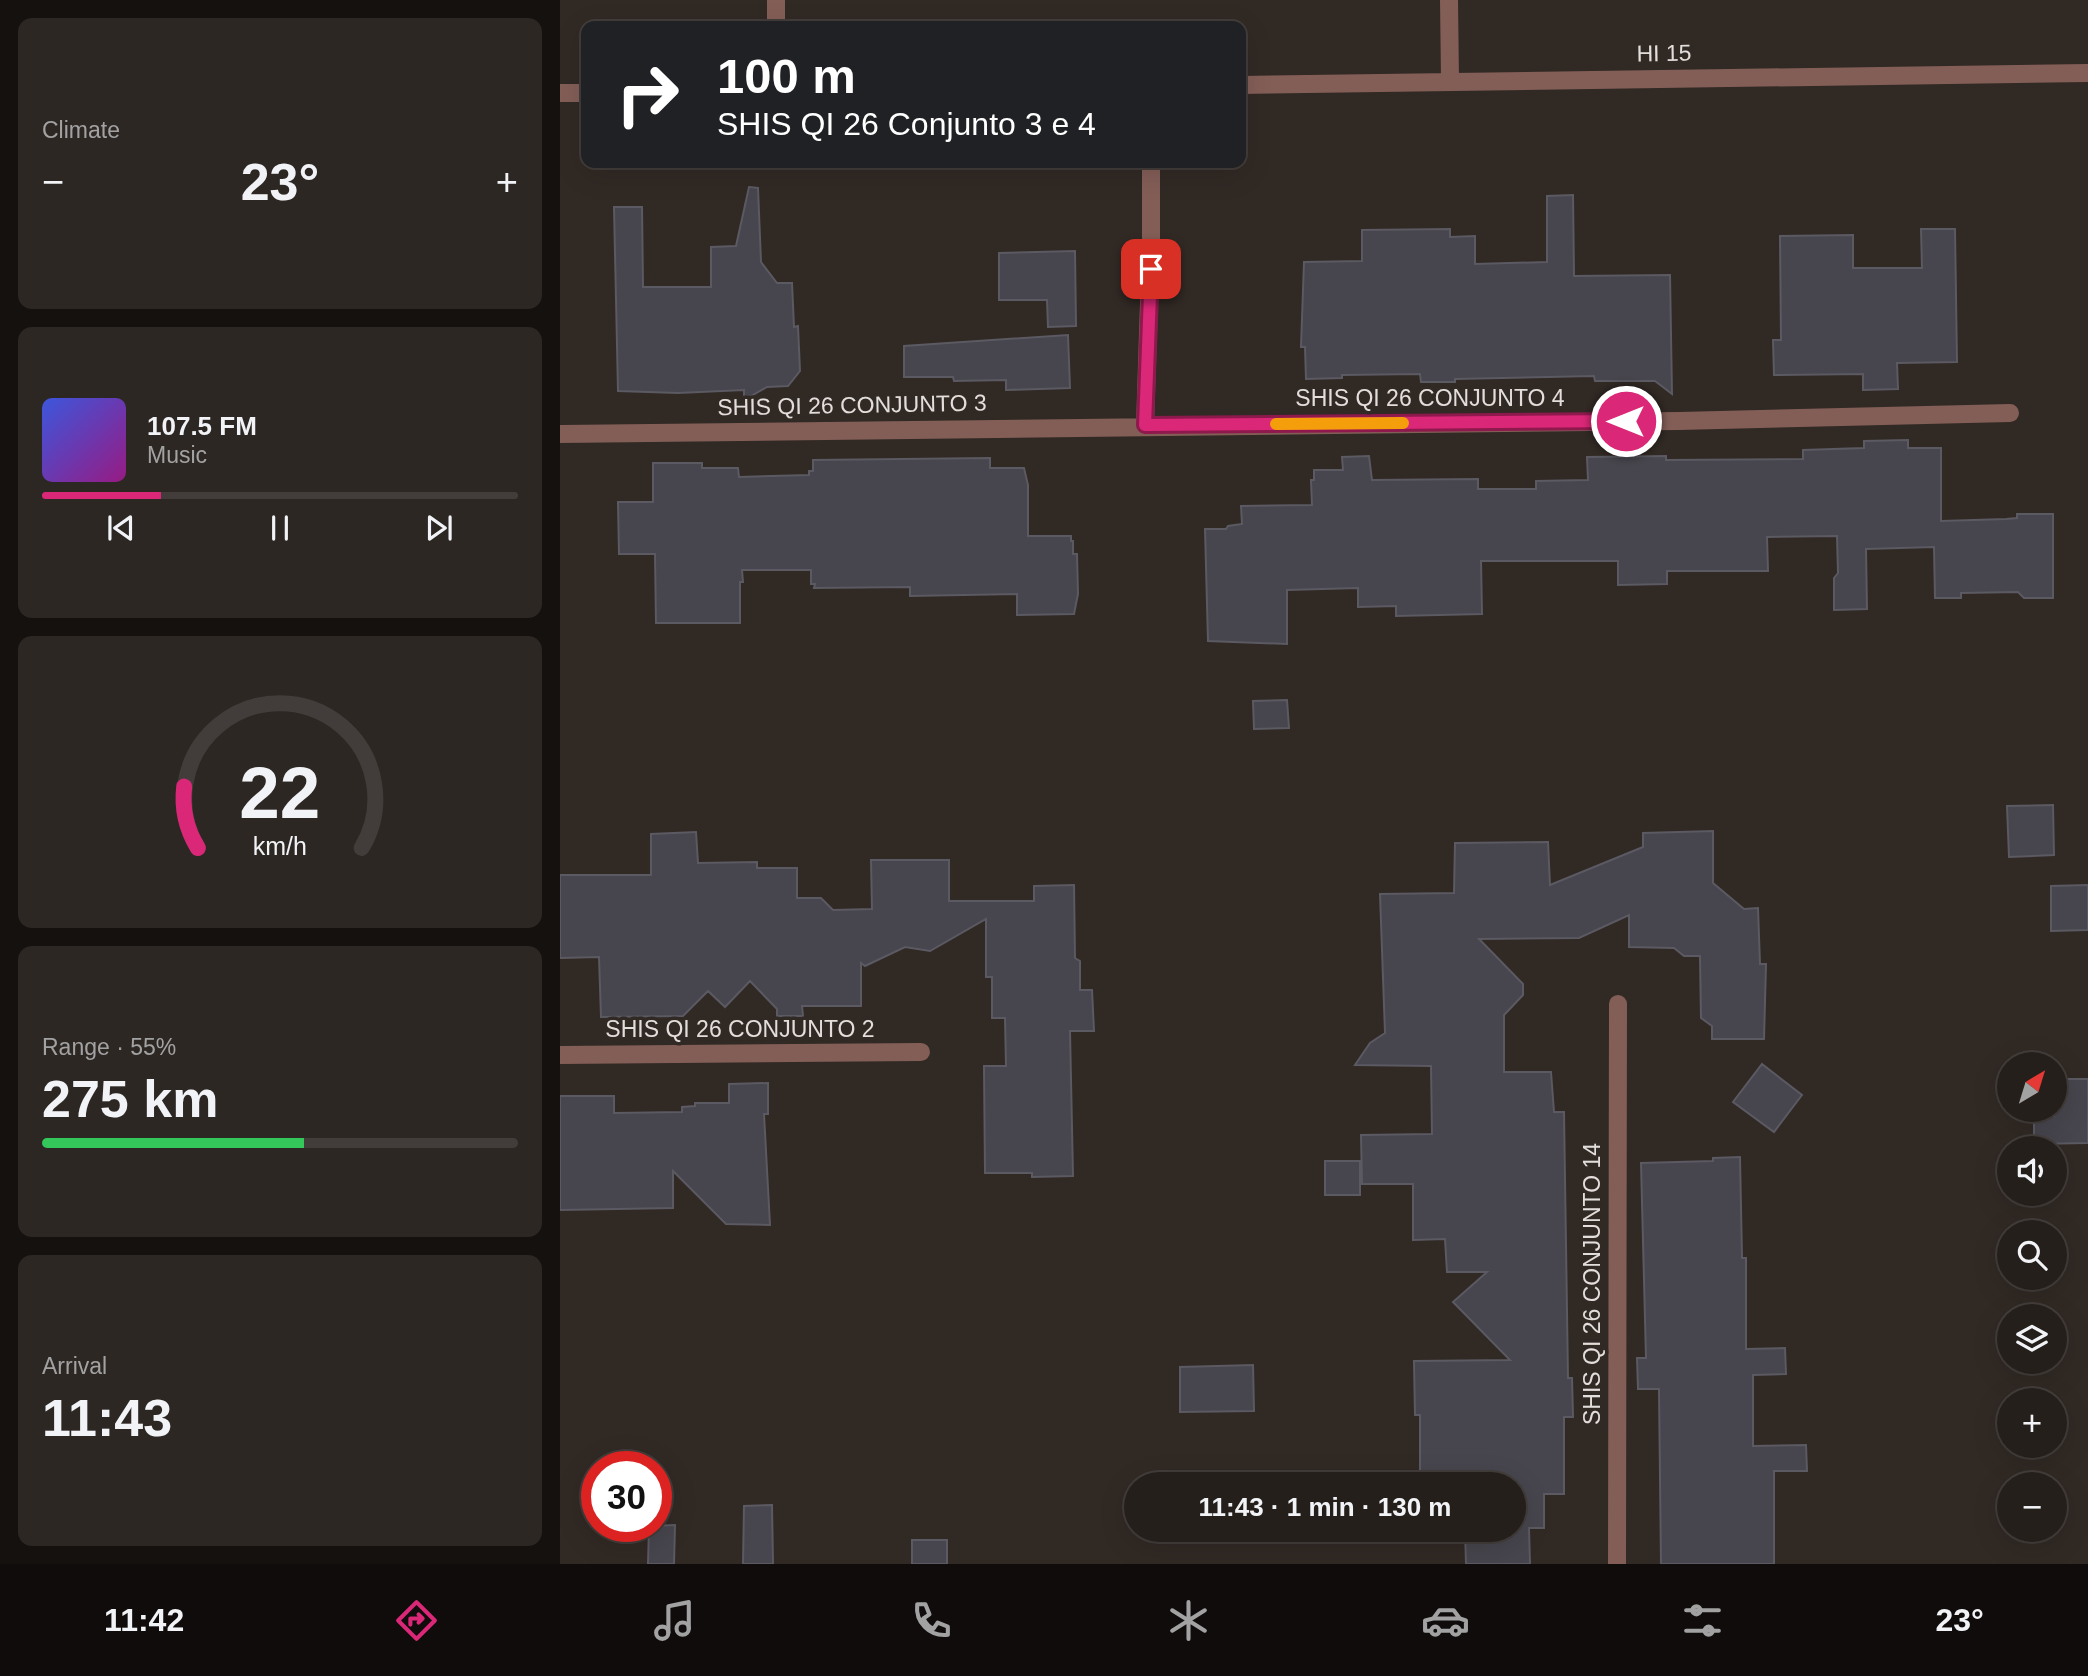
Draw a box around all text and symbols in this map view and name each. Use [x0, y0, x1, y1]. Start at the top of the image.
street label: HI 15 [1636, 40, 1692, 66]
icon: right [602, 49, 693, 140]
text: 100 m [717, 49, 856, 103]
text: SHIS QI 26 Conjunto 3 e 4 [717, 106, 1096, 142]
text: Climate [42, 117, 120, 143]
text: 23° [241, 153, 319, 211]
text: − [42, 161, 64, 203]
text: + [496, 161, 518, 203]
pin [1121, 239, 1181, 299]
icon: arrive [1132, 250, 1170, 288]
position arrow [1589, 384, 1663, 458]
street label: SHIS QI 26 CONJUNTO 4 [1295, 385, 1565, 411]
street label: SHIS QI 26 CONJUNTO 3 [717, 390, 987, 420]
text: 107.5 FM [147, 411, 257, 441]
text: Music [147, 442, 207, 468]
icon: previous [102, 509, 140, 547]
icon: pause [261, 509, 299, 547]
icon: next [420, 509, 458, 547]
text: 22 [240, 752, 320, 833]
text: km/h [253, 832, 307, 860]
street label: SHIS QI 26 CONJUNTO 2 [605, 1016, 875, 1042]
text: Range · 55% [42, 1034, 176, 1060]
north arrow [1997, 1052, 2067, 1122]
map controls [1997, 1052, 2067, 1542]
text: 275 km [42, 1070, 218, 1128]
button: sound [1997, 1136, 2067, 1206]
street label: SHIS QI 26 CONJUNTO 14 [1579, 1143, 1605, 1425]
button: search [1997, 1220, 2067, 1290]
button: layers [1997, 1304, 2067, 1374]
text: Arrival [42, 1353, 107, 1379]
button: + [1997, 1388, 2067, 1458]
text: 11:43 [42, 1389, 172, 1447]
speed limit sign: 30 [581, 1451, 672, 1542]
button: − [1997, 1472, 2067, 1542]
text: 11:43 · 1 min · 130 m [1199, 1492, 1451, 1522]
icon: directions [392, 1596, 441, 1645]
icon: music [650, 1596, 699, 1645]
icon: phone [907, 1596, 956, 1645]
icon: climate [1164, 1596, 1213, 1645]
icon: car [1421, 1596, 1470, 1645]
icon: filters [1678, 1596, 1727, 1645]
text: 11:42 [104, 1602, 184, 1638]
text: 23° [1935, 1602, 1984, 1638]

